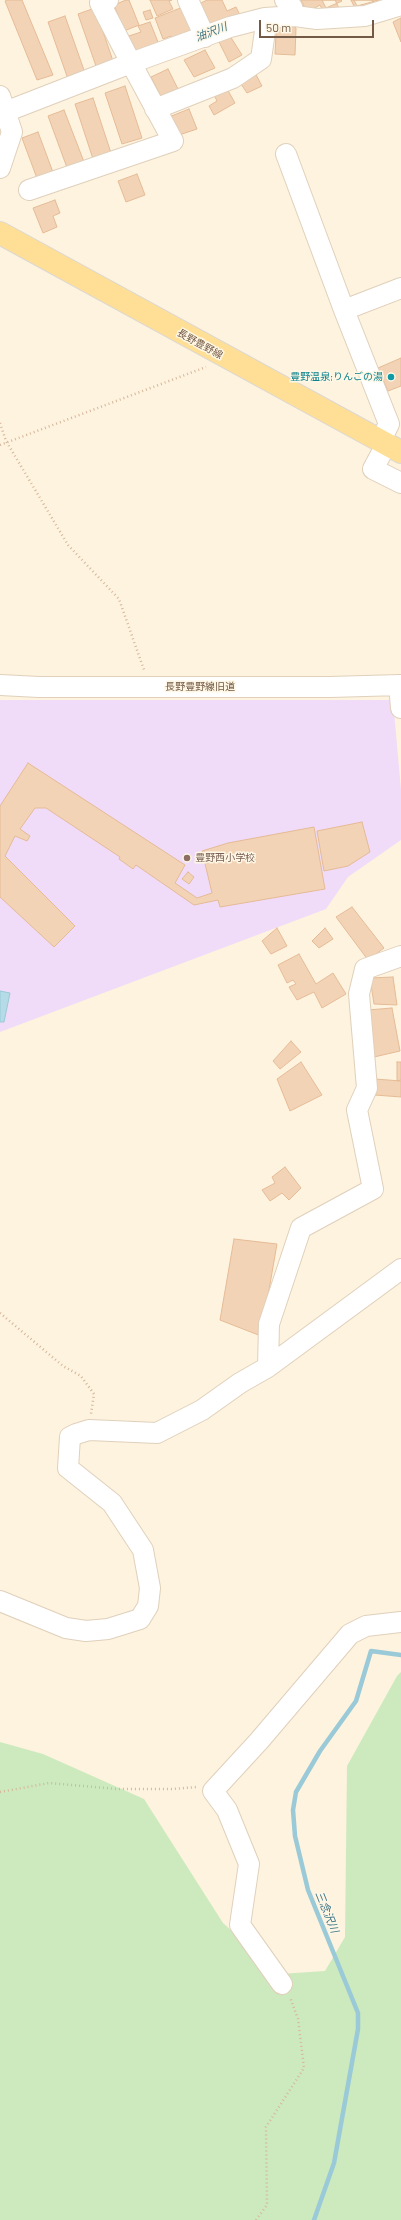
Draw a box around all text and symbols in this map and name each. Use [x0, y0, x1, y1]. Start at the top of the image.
scale bar [261, 12, 376, 38]
water label: 油沢川 [193, 20, 229, 44]
text: 50 m [266, 20, 291, 34]
street label: 長野豊野線 [175, 327, 225, 361]
place label: 豊野温泉;りんごの湯 [290, 371, 383, 383]
marker: 豊野温泉;りんごの湯 [386, 372, 396, 382]
street label: 長野豊野線旧道 [165, 681, 235, 693]
place label: 豊野西小学校 [195, 852, 255, 864]
marker: 豊野西小学校 [182, 853, 192, 863]
water label: 三念沢川 [313, 1889, 341, 1935]

